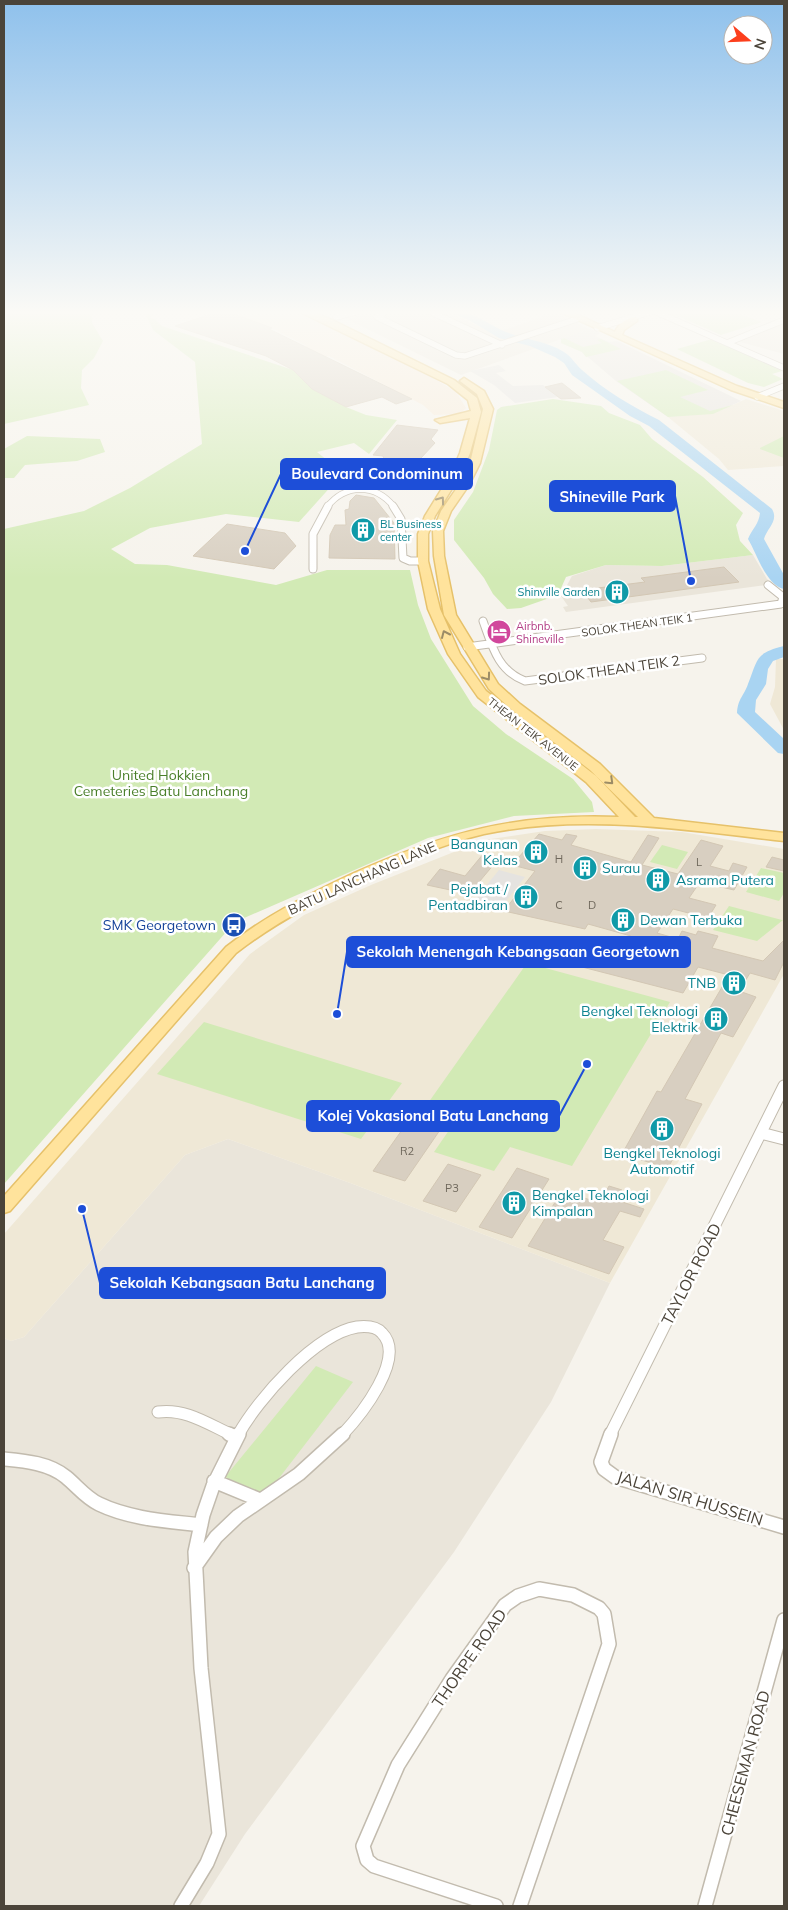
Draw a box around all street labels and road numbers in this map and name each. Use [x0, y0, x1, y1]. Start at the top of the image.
street label: SOLOK THEAN TEIK 1 [580, 610, 694, 640]
street label: SOLOK THEAN TEIK 2 [537, 651, 681, 689]
street label: THEAN TEIK AVENUE [485, 694, 581, 774]
street label: BATU LANCHANG LANE [285, 837, 439, 919]
street label: TAYLOR ROAD [657, 1220, 725, 1328]
street label: JALAN SIR HUSSEIN [614, 1466, 766, 1530]
street label: THORPE ROAD [427, 1605, 511, 1711]
street label: CHEESEMAN ROAD [716, 1688, 774, 1838]

